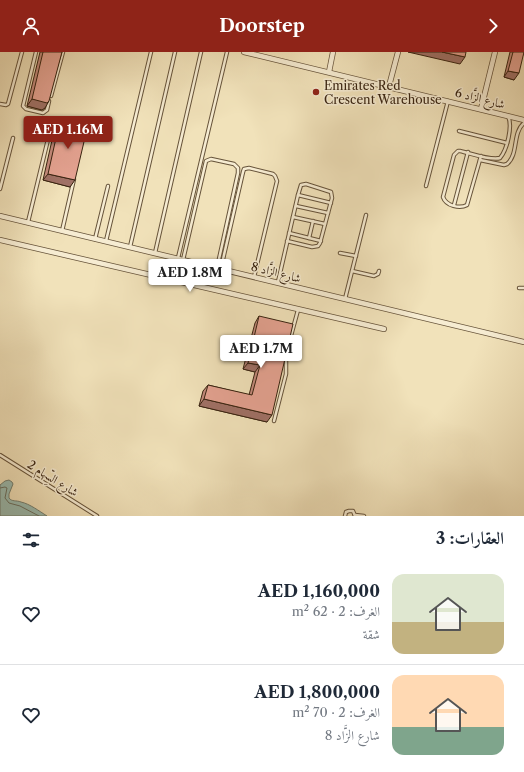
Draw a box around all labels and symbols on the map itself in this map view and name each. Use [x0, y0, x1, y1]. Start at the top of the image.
place label: Emirates Red Crescent Warehouse [324, 78, 442, 107]
street label: شارع الزَّاد 6 [452, 82, 507, 115]
marker: Emirates Red Crescent Warehouse [311, 87, 321, 97]
pin: AED 1.16M [22, 116, 114, 150]
street label: شارع الزَّاد 8 [248, 256, 303, 289]
pin: AED 1.8M [149, 259, 231, 293]
pin: AED 1.7M [220, 335, 302, 369]
street label: شارع السِّهام 2 [23, 457, 81, 503]

